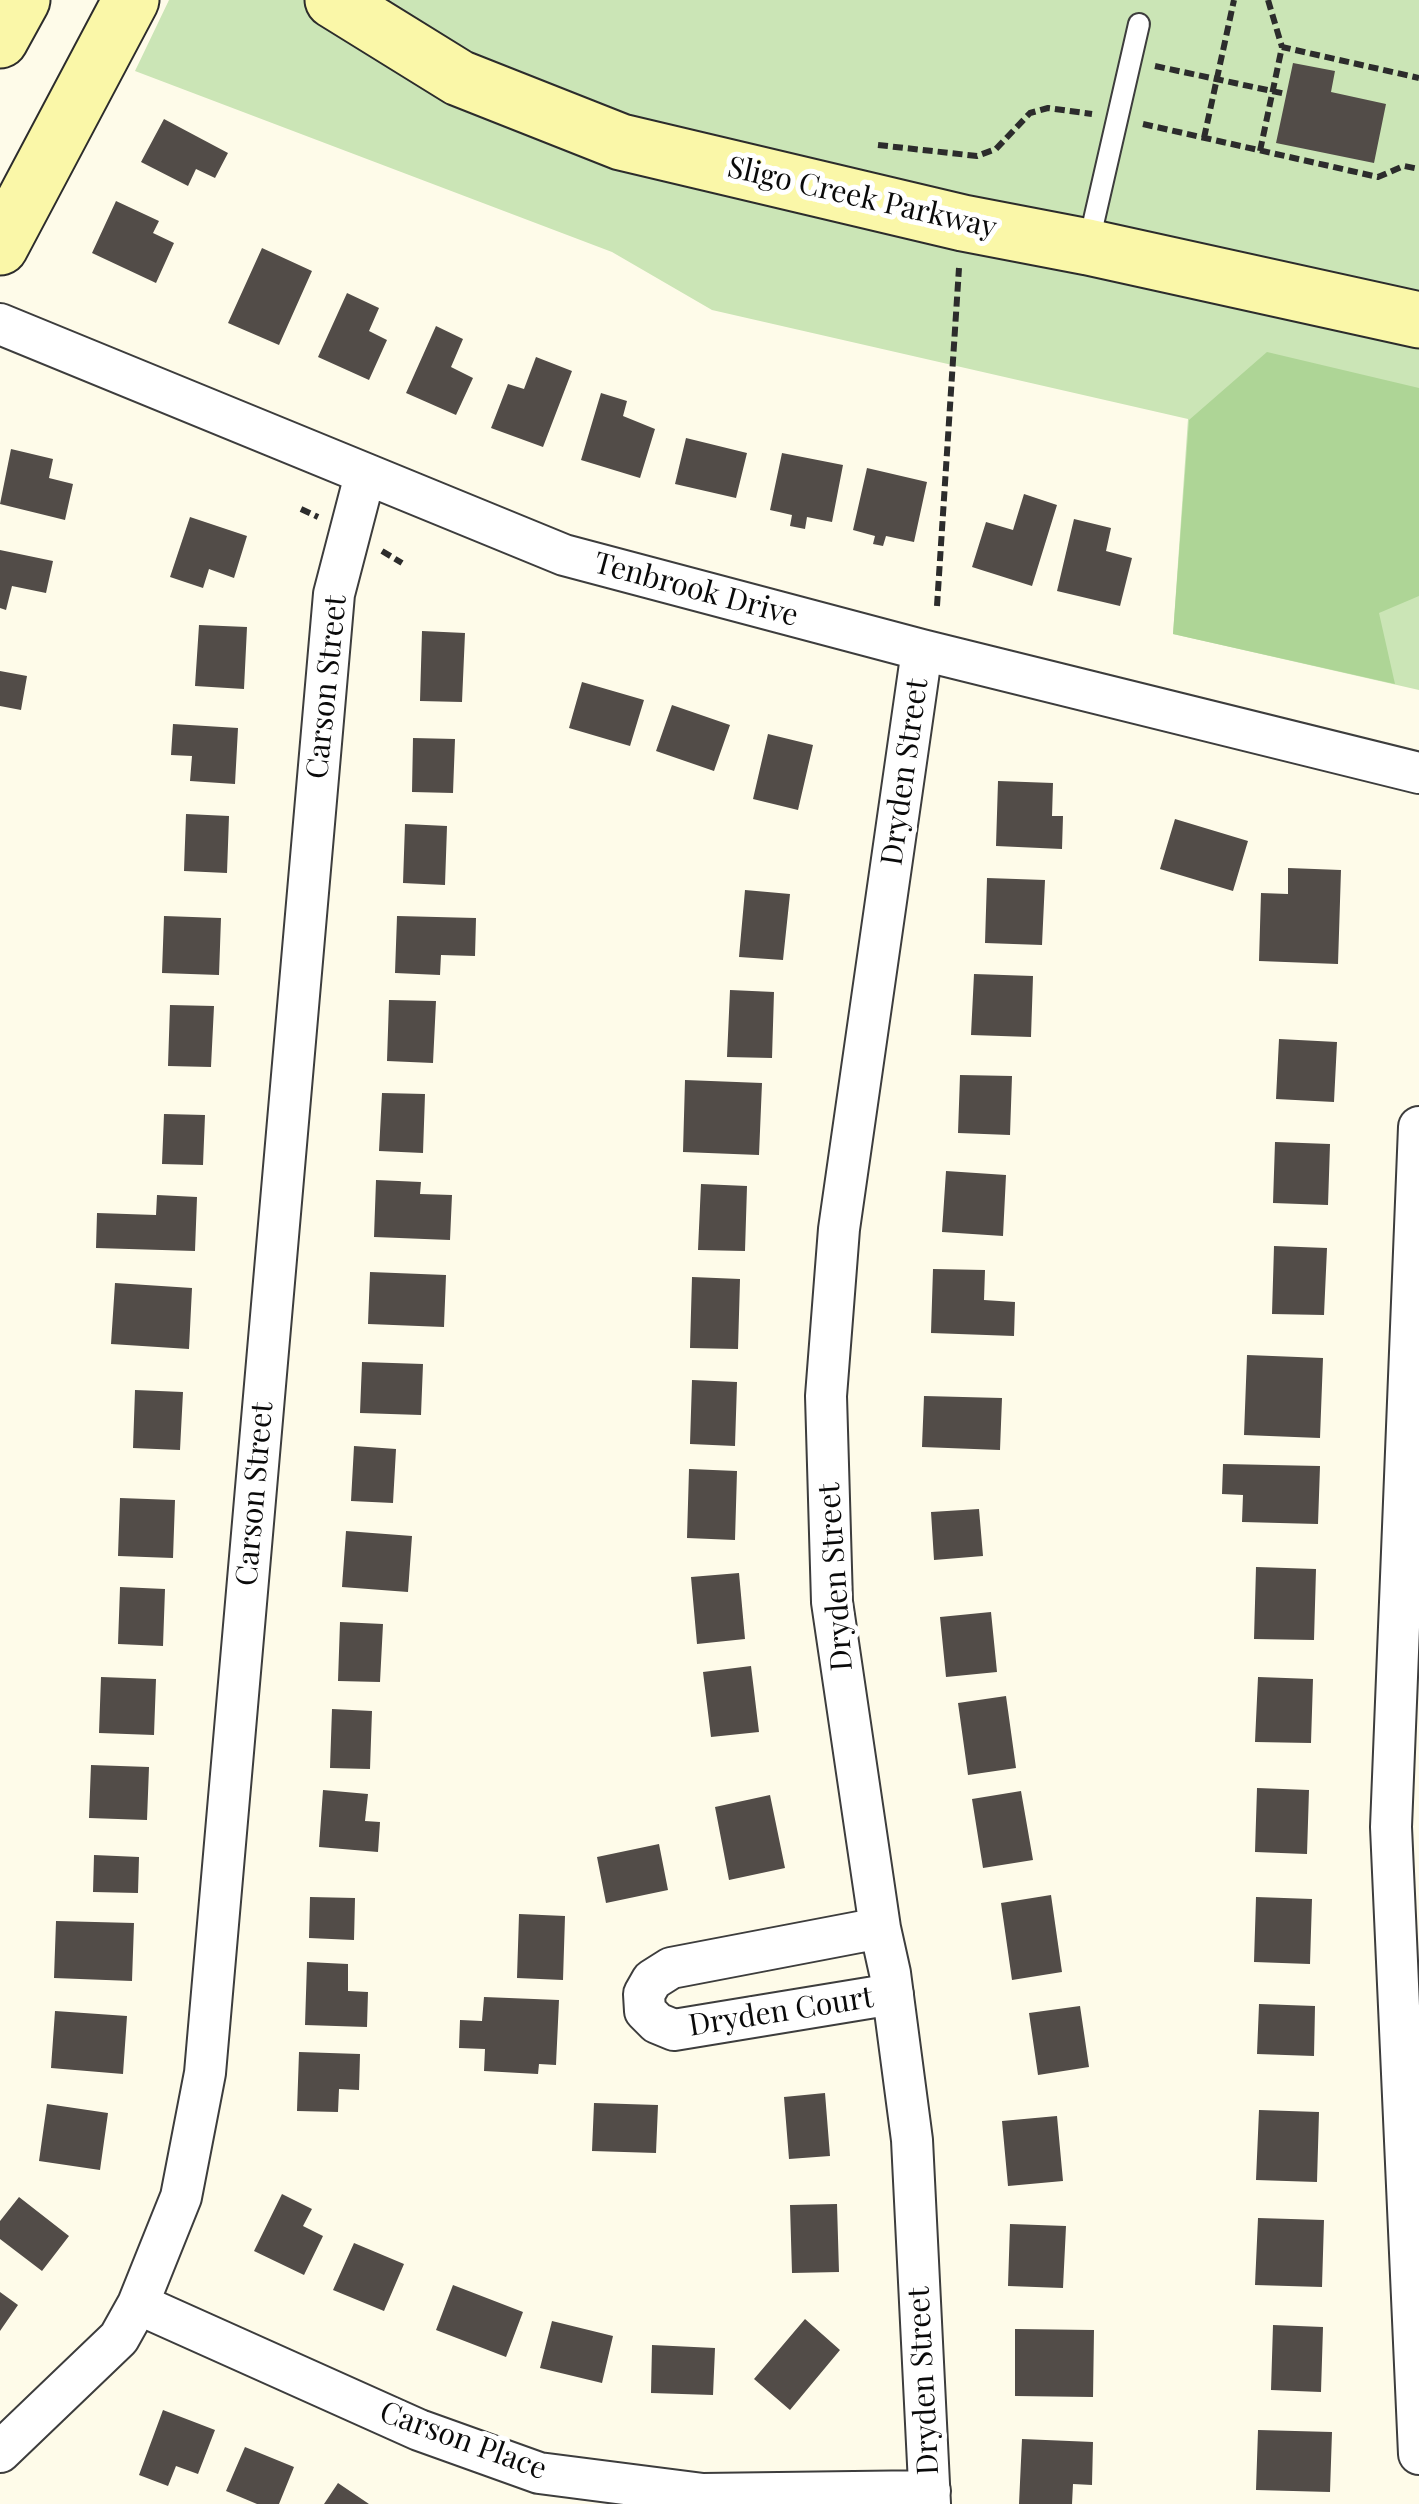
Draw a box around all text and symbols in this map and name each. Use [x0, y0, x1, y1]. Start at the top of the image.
street label: Sligo Creek Parkway [724, 150, 1000, 246]
street label: Tenbrook Drive [590, 545, 802, 635]
street label: Carson Street [299, 593, 355, 781]
street label: Dryden Street [874, 676, 936, 868]
street label: Carson Street [229, 1400, 281, 1588]
street label: Dryden Street [811, 1482, 861, 1672]
street label: Dryden Court [686, 1980, 876, 2044]
street label: Dryden Street [901, 2286, 947, 2476]
street label: Carson Place [375, 2394, 551, 2488]

